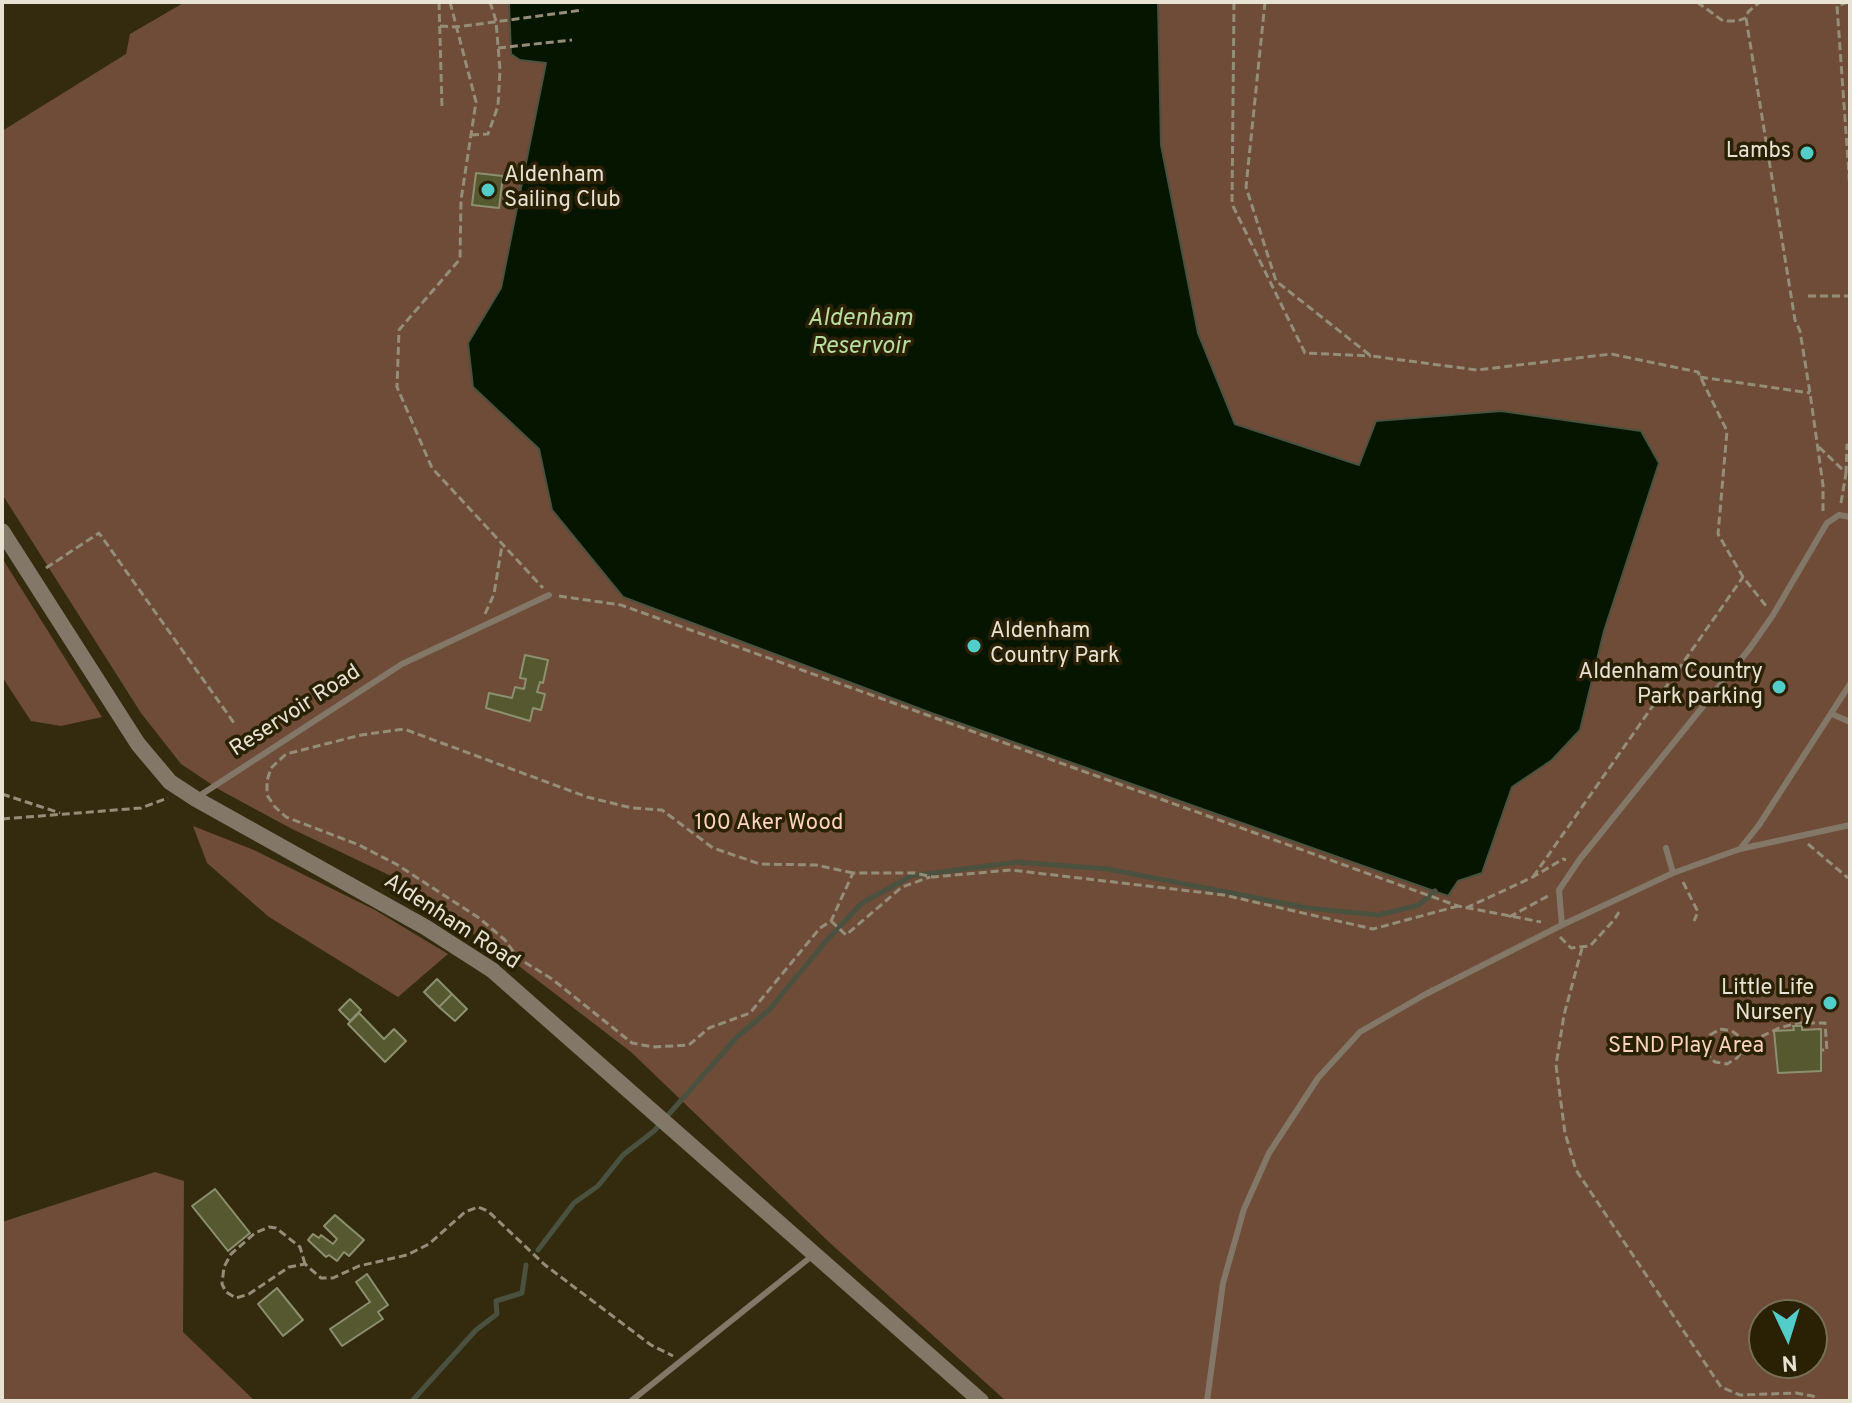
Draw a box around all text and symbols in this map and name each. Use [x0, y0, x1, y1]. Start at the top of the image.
place label: Lambs [1726, 140, 1791, 166]
marker: Lambs [1798, 144, 1816, 162]
place label: Aldenham Sailing Club [504, 164, 621, 216]
marker: Aldenham Sailing Club [479, 181, 497, 199]
water label: Aldenham Reservoir [807, 306, 913, 362]
place label: Aldenham Country Park [990, 620, 1120, 672]
marker: Aldenham Country Park [965, 637, 983, 655]
street label: Reservoir Road [226, 660, 366, 764]
place label: Aldenham Country Park parking [1578, 661, 1763, 712]
marker: Aldenham Country Park parking [1770, 678, 1788, 696]
park label: 100 Aker Wood [695, 812, 843, 838]
street label: Aldenham Road [378, 869, 524, 977]
place label: Little Life Nursery [1721, 977, 1814, 1028]
marker: Little Life Nursery [1821, 994, 1839, 1012]
park label: SEND Play Area [1608, 1035, 1764, 1061]
north arrow [1748, 1299, 1828, 1379]
text: N [1781, 1347, 1798, 1375]

